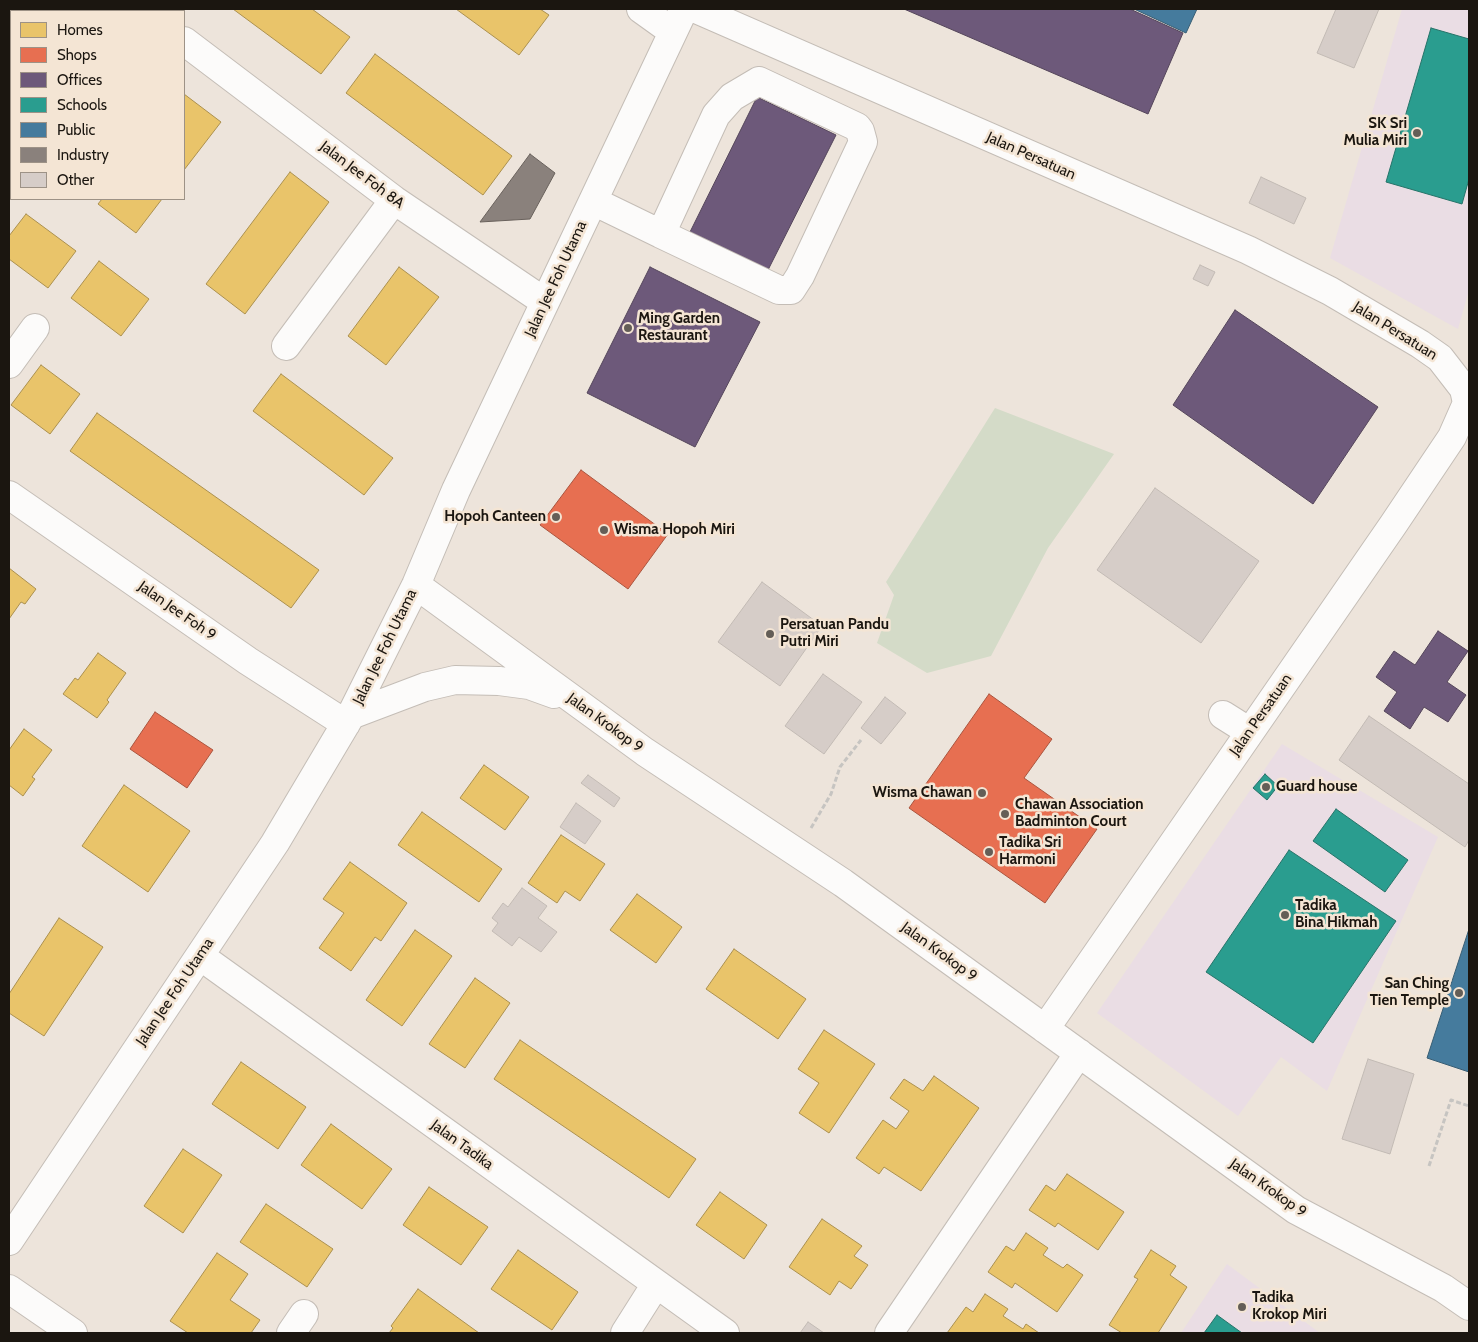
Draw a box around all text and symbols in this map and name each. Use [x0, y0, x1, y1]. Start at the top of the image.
legend [10, 10, 185, 200]
text: Homes [57, 21, 103, 39]
text: Shops [57, 46, 97, 64]
text: Offices [57, 71, 102, 89]
text: Schools [57, 96, 107, 114]
place label: SK Sri Mulia Miri [1344, 115, 1407, 150]
text: Public [57, 121, 95, 139]
marker: SK Sri Mulia Miri [1411, 127, 1423, 139]
street label: Jalan Persatuan [984, 128, 1078, 184]
street label: Jalan Jee Foh 8A [316, 137, 408, 213]
text: Industry [57, 146, 109, 164]
text: Other [57, 171, 94, 189]
street label: Jalan Jee Foh Utama [521, 218, 591, 340]
street label: Jalan Persatuan [1350, 298, 1440, 364]
place label: Ming Garden Restaurant [638, 310, 720, 345]
marker: Ming Garden Restaurant [622, 322, 634, 334]
place label: Hopoh Canteen [444, 508, 546, 526]
marker: Hopoh Canteen [550, 511, 562, 523]
place label: Wisma Hopoh Miri [614, 521, 735, 539]
marker: Wisma Hopoh Miri [598, 524, 610, 536]
street label: Jalan Jee Foh 9 [134, 577, 220, 645]
street label: Jalan Jee Foh Utama [349, 586, 421, 708]
place label: Persatuan Pandu Putri Miri [780, 616, 889, 651]
marker: Persatuan Pandu Putri Miri [764, 628, 776, 640]
street label: Jalan Persatuan [1226, 671, 1296, 759]
street label: Jalan Krokop 9 [563, 689, 647, 757]
place label: Guard house [1276, 778, 1358, 796]
marker: Guard house [1260, 781, 1272, 793]
place label: Wisma Chawan [873, 784, 972, 802]
marker: Wisma Chawan [976, 787, 988, 799]
place label: Chawan Association Badminton Court [1015, 796, 1144, 831]
marker: Chawan Association Badminton Court [999, 808, 1011, 820]
place label: Tadika Sri Harmoni [999, 834, 1061, 869]
marker: Tadika Sri Harmoni [983, 846, 995, 858]
place label: Tadika Bina Hikmah [1295, 897, 1377, 932]
marker: Tadika Bina Hikmah [1279, 909, 1291, 921]
street label: Jalan Krokop 9 [897, 918, 981, 986]
street label: Jalan Jee Foh Utama [132, 935, 218, 1049]
place label: San Ching Tien Temple [1370, 975, 1449, 1010]
marker: San Ching Tien Temple [1453, 987, 1465, 999]
street label: Jalan Tadika [427, 1116, 497, 1174]
street label: Jalan Krokop 9 [1226, 1155, 1310, 1221]
place label: Tadika Krokop Miri [1252, 1289, 1327, 1324]
marker: Tadika Krokop Miri [1236, 1301, 1248, 1313]

